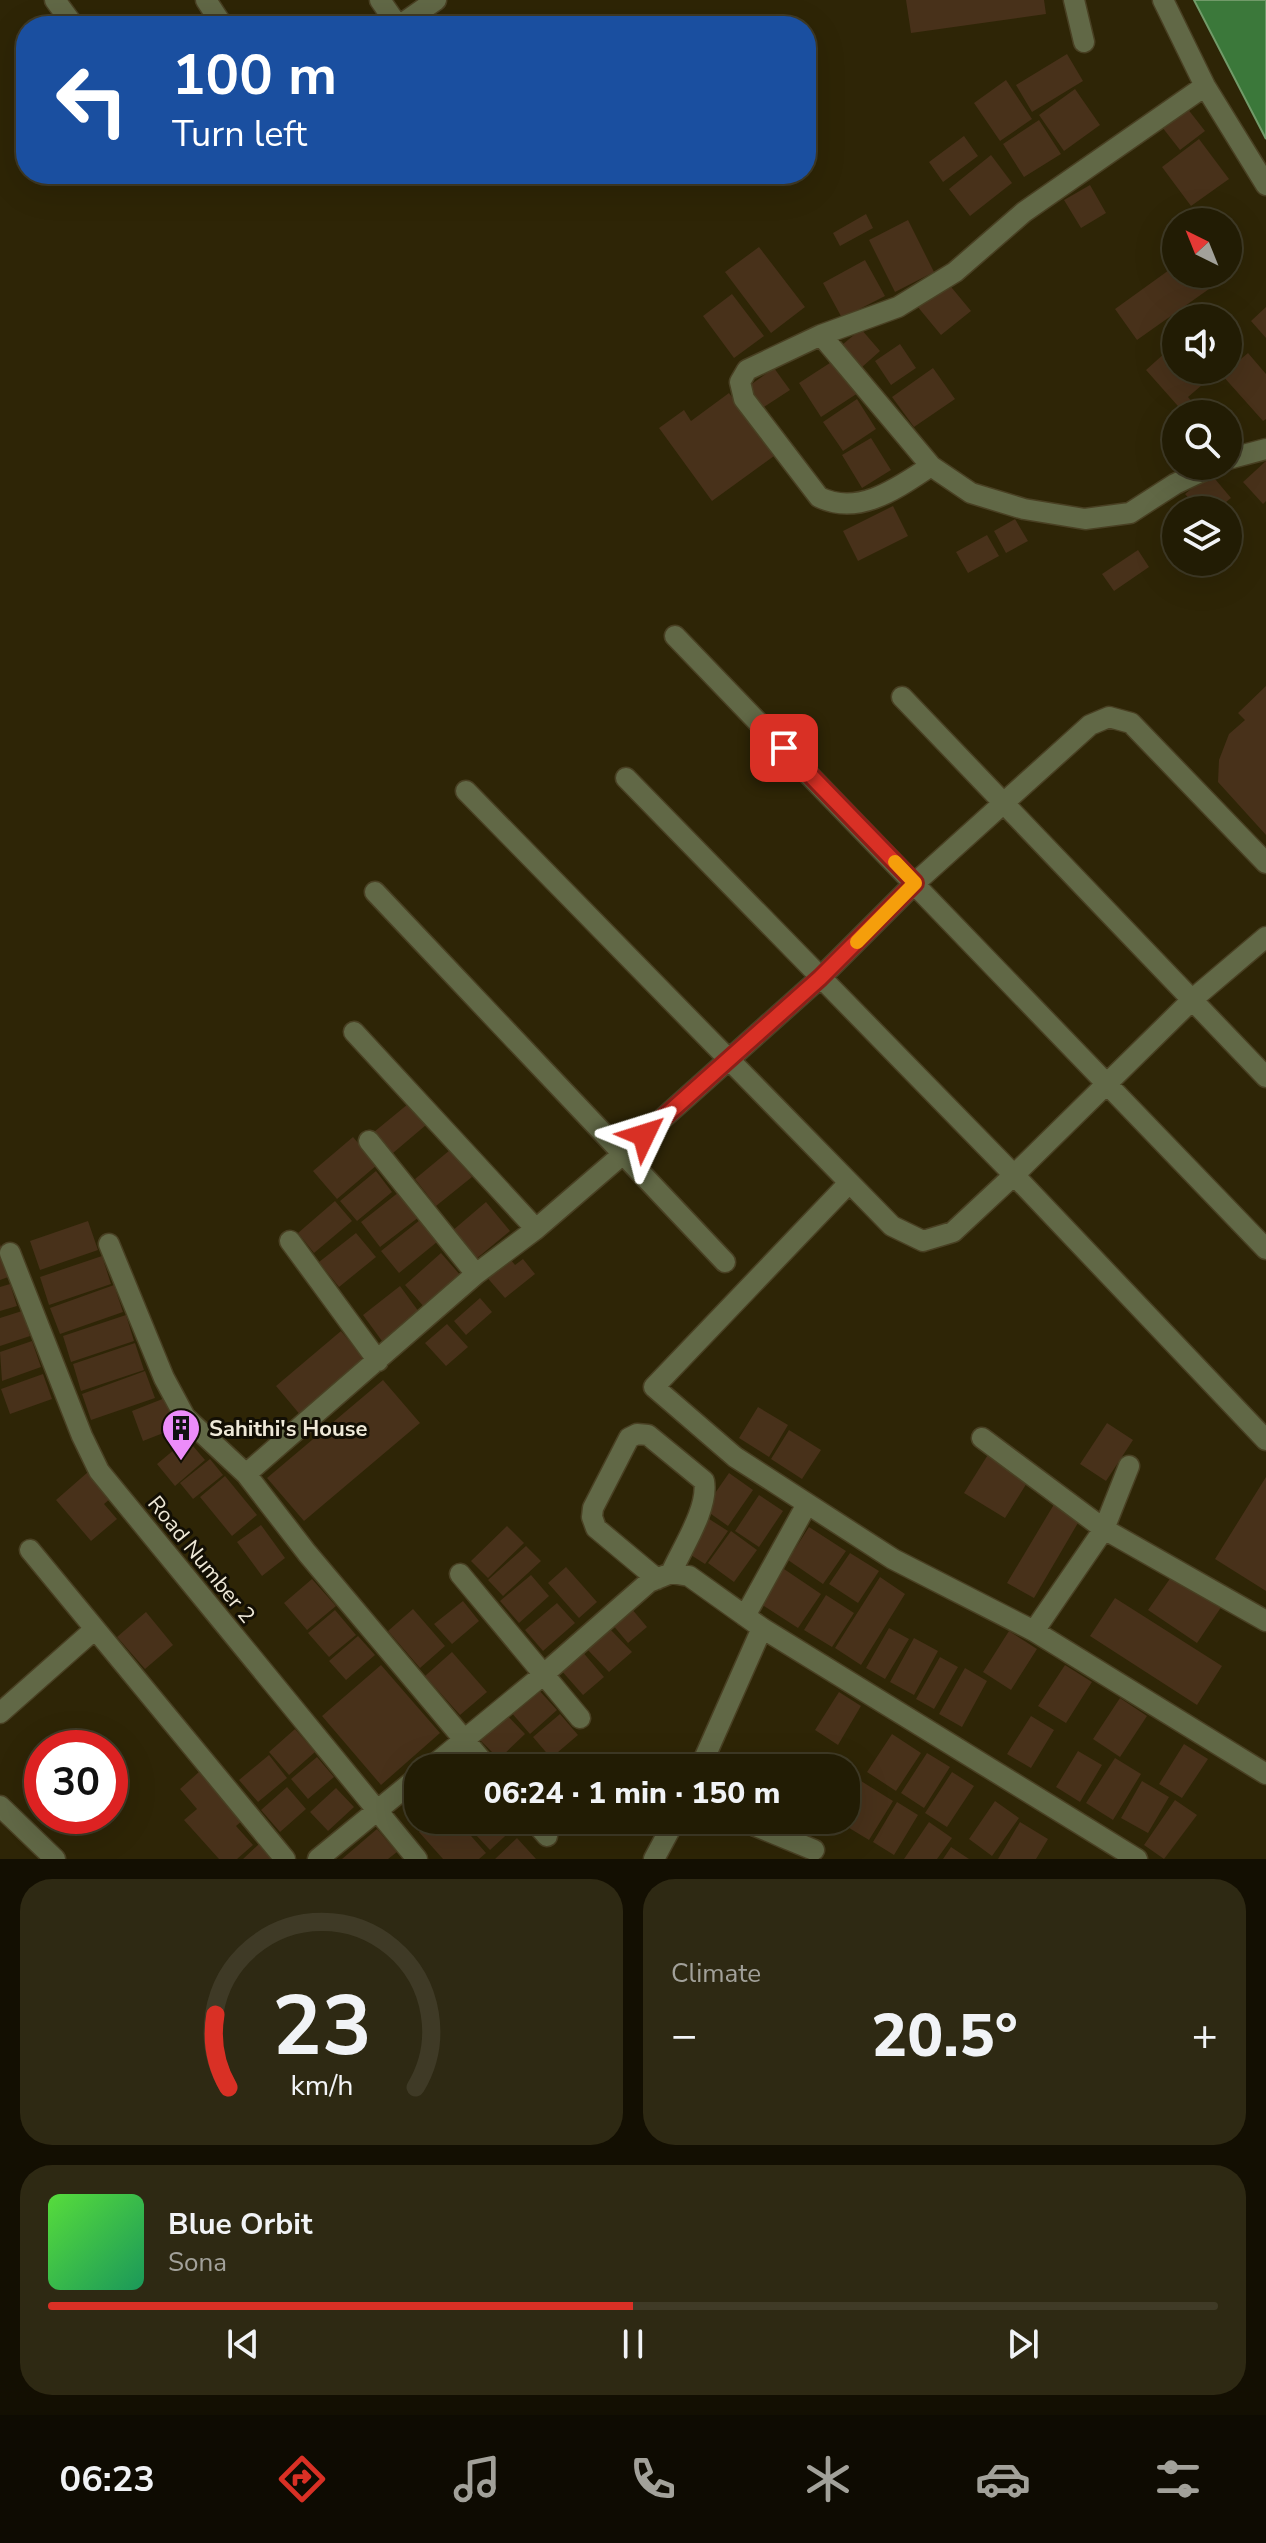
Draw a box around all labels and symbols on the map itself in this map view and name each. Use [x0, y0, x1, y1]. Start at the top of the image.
north arrow [1162, 208, 1242, 288]
pin [750, 714, 818, 782]
position arrow [602, 1093, 686, 1177]
building icon: Sahithi's House [160, 1407, 202, 1462]
place label: Sahithi's House [209, 1414, 367, 1444]
street label: Road Number 2 [141, 1490, 262, 1630]
speed limit sign: 30 [24, 1730, 128, 1834]

